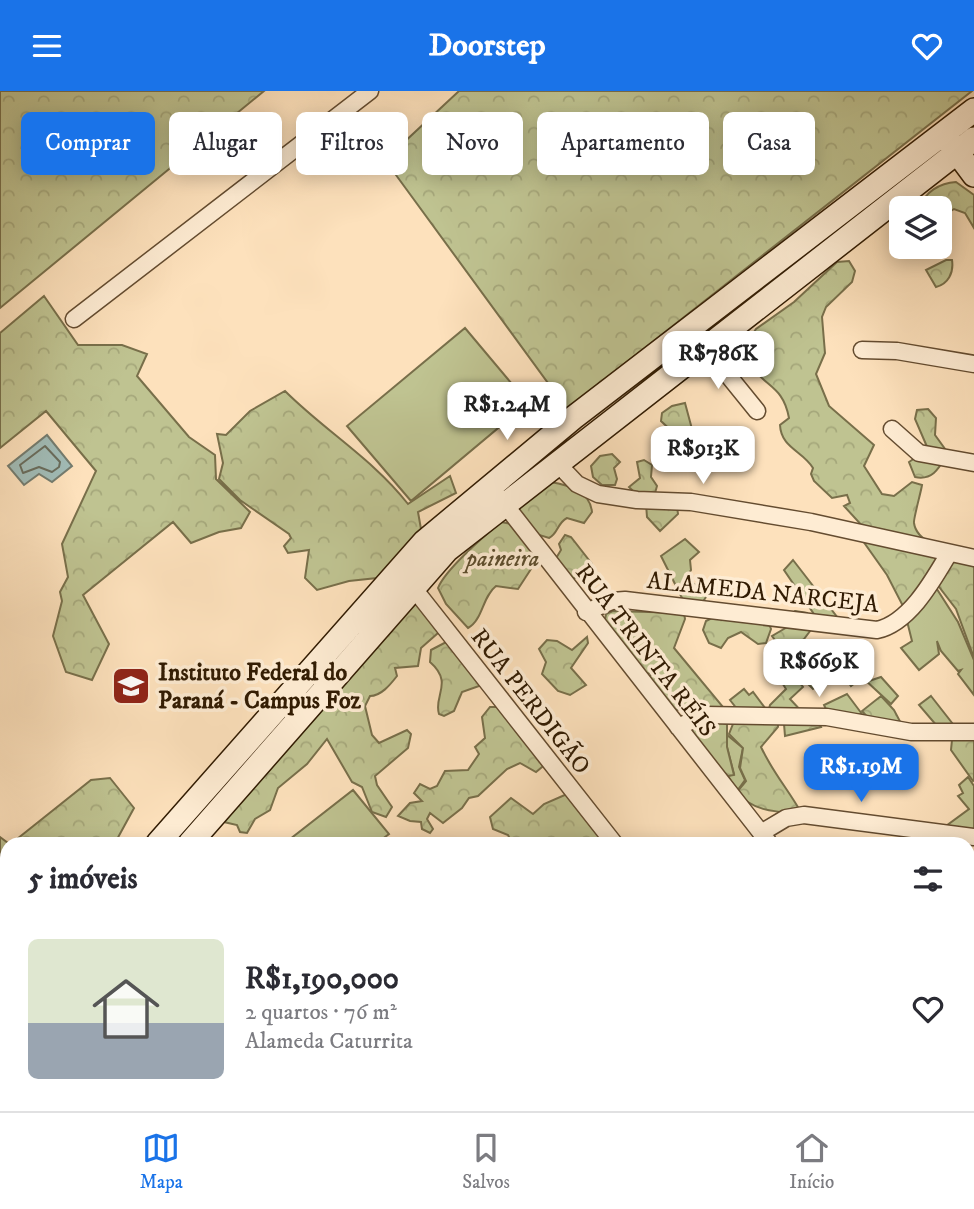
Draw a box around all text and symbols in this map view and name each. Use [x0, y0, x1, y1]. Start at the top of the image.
text: Doorstep [428, 26, 546, 66]
icon: menu [28, 27, 66, 65]
icon: heart [908, 27, 946, 65]
chip: Comprar [21, 112, 155, 175]
chip: Alugar [169, 112, 282, 175]
chip: Filtros [296, 112, 408, 175]
chip: Novo [422, 112, 523, 175]
chip: Apartamento [537, 112, 709, 175]
chip: Casa [723, 112, 815, 175]
map controls [889, 196, 952, 259]
button: layers [889, 196, 952, 259]
pin: R$786K [661, 331, 775, 391]
text: R$786K [678, 339, 758, 368]
pin: R$1.24M [442, 383, 572, 442]
text: R$1.24M [463, 390, 551, 419]
pin: R$913K [646, 427, 760, 486]
text: R$913K [667, 434, 739, 463]
park label: paineira [463, 544, 539, 574]
street label: RUA TRINTA RÉIS [568, 558, 722, 743]
street label: ALAMEDA NARCEJA [646, 566, 881, 620]
street label: RUA PERDIGÃO [464, 622, 597, 781]
pin: R$669K [762, 639, 876, 699]
text: R$669K [779, 647, 859, 676]
place label: Instituto Federal do Paraná - Campus Foz [158, 658, 362, 716]
school or university icon: Instituto Federal do Paraná - Campus Foz [110, 665, 152, 707]
pin: R$1.19M [796, 745, 926, 804]
text: R$1.19M [820, 752, 902, 781]
icon: filters [909, 860, 947, 898]
text: 5 imóveis [28, 861, 137, 898]
text: R$1,190,000 [245, 961, 399, 998]
icon: home [84, 967, 168, 1051]
icon: heart [909, 990, 947, 1028]
text: 2 quartos · 76 m² [245, 998, 397, 1027]
text: Alameda Caturrita [245, 1027, 413, 1056]
tab: Mapa [140, 1129, 183, 1194]
tab: Salvos [462, 1129, 510, 1194]
tab: Início [789, 1129, 834, 1194]

